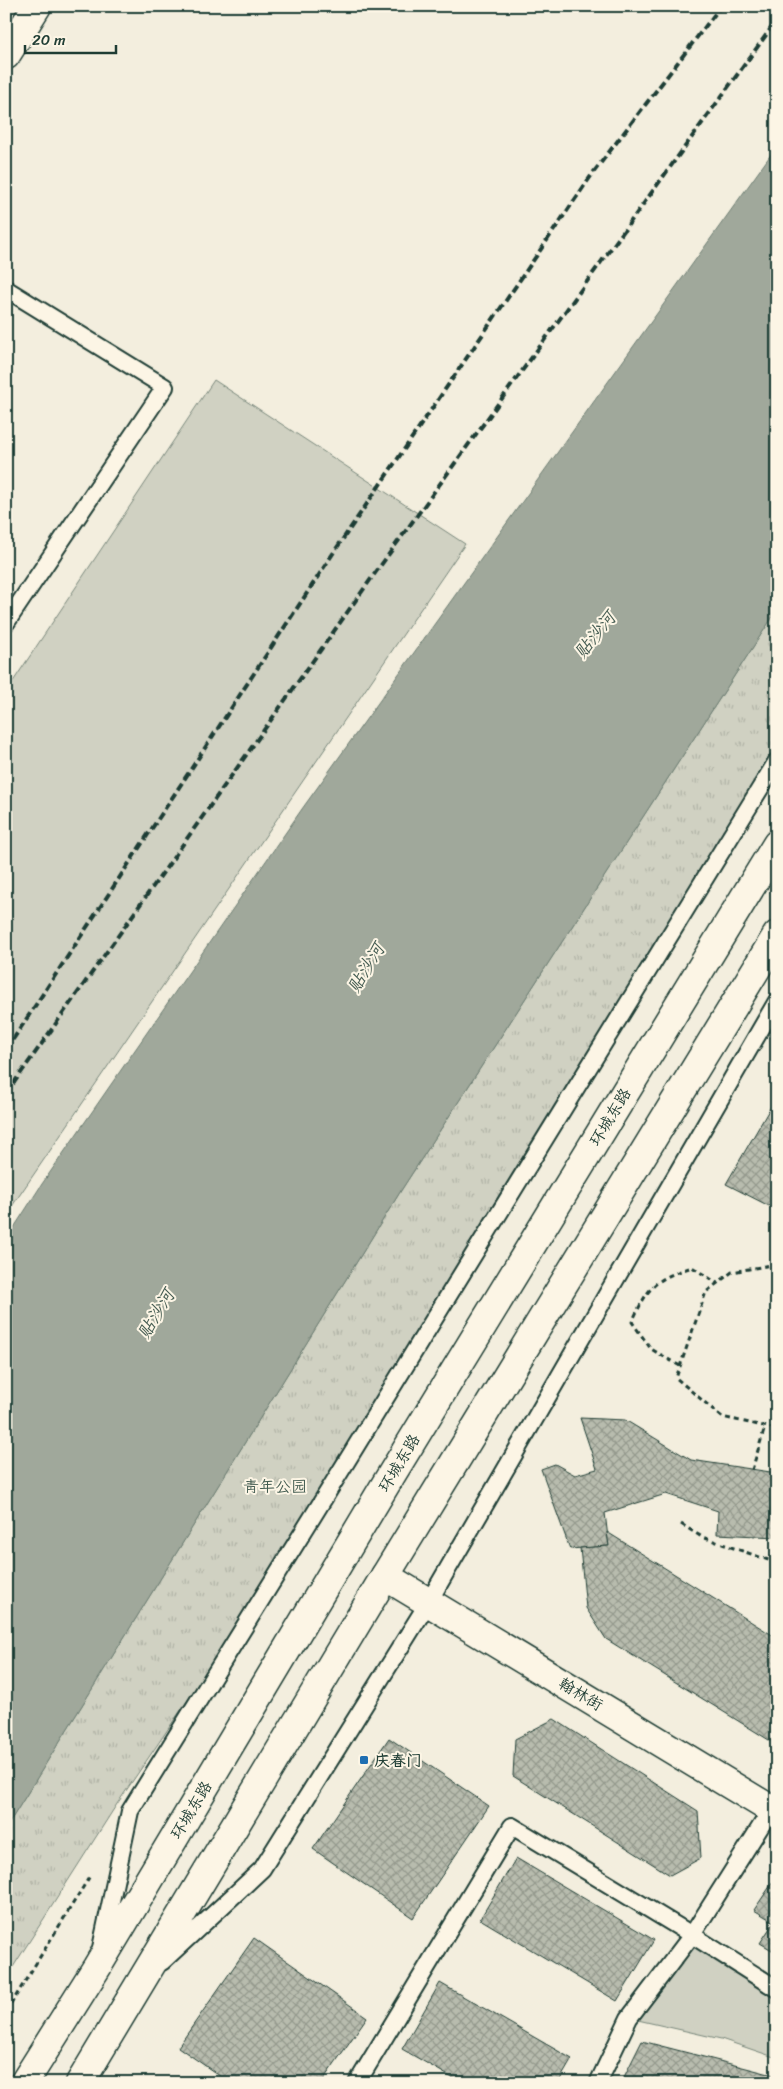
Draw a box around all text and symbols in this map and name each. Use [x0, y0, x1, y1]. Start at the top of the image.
scale bar [25, 22, 116, 54]
text: 20 m [32, 27, 66, 53]
water label: 贴沙河 [566, 602, 626, 666]
water label: 贴沙河 [338, 934, 395, 999]
street label: 环城东路 [581, 1082, 639, 1152]
water label: 贴沙河 [128, 1280, 185, 1345]
street label: 环城东路 [370, 1428, 428, 1498]
park label: 青年公园 [243, 1472, 307, 1501]
street label: 翰林街 [553, 1669, 609, 1719]
place label: 庆春门 [374, 1746, 422, 1775]
marker: 庆春门 [358, 1754, 370, 1766]
street label: 环城东路 [162, 1775, 220, 1845]

